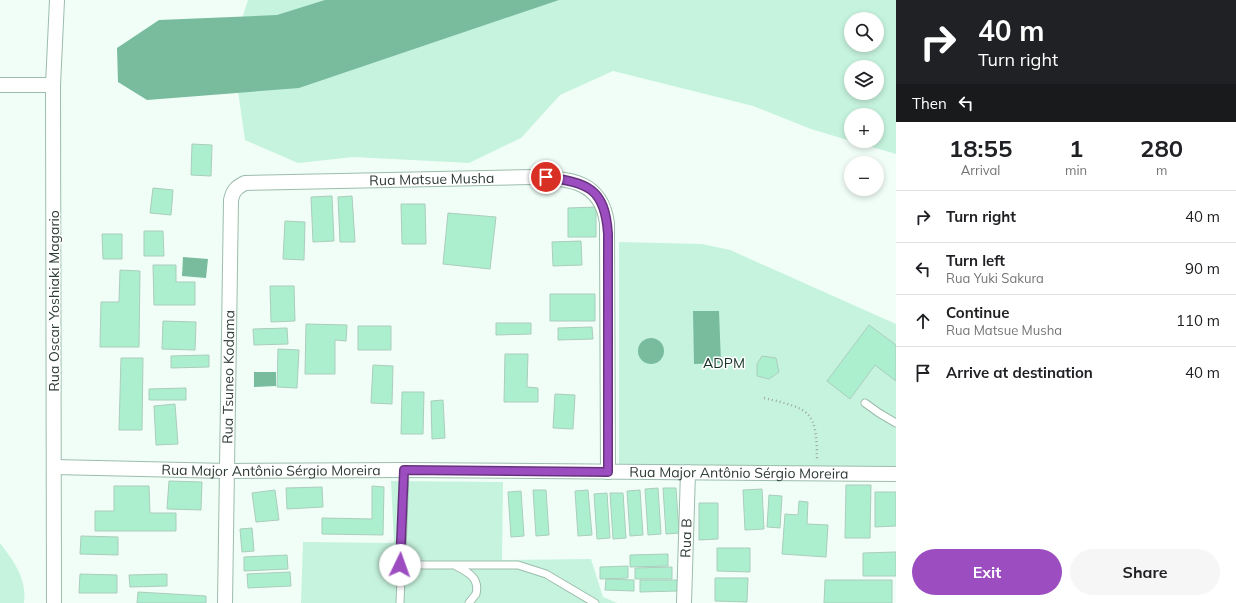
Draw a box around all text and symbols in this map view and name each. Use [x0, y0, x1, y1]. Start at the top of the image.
map controls [844, 12, 884, 196]
button: search [844, 12, 884, 52]
text: 40 m [978, 13, 1044, 48]
icon: right [912, 16, 964, 68]
text: Turn right [978, 48, 1058, 71]
button: layers [844, 60, 884, 100]
icon: left [955, 92, 977, 114]
text: Then [912, 94, 947, 113]
button: + [844, 108, 884, 148]
text: 18:55 [949, 133, 1012, 163]
text: 1 [1069, 133, 1083, 163]
text: 280 [1140, 133, 1183, 163]
button: − [844, 156, 884, 196]
pin [529, 160, 563, 194]
text: Arrival [961, 162, 1000, 178]
text: min [1065, 162, 1087, 178]
text: m [1156, 162, 1167, 178]
icon: arrive [535, 166, 557, 188]
street label: Rua Matsue Musha [369, 169, 495, 189]
icon: right [912, 206, 934, 228]
text: Turn right [946, 207, 1016, 226]
text: 40 m [1185, 207, 1220, 226]
street label: Rua Oscar Yoshiaki Magario [45, 210, 63, 392]
text: Turn left [946, 251, 1005, 270]
icon: left [912, 258, 934, 280]
text: 90 m [1185, 259, 1220, 278]
text: Rua Yuki Sakura [946, 270, 1044, 286]
text: Continue [946, 303, 1009, 322]
street label: Rua Tsuneo Kodama [218, 310, 238, 444]
icon: ahead [912, 310, 934, 332]
text: 110 m [1176, 311, 1220, 330]
text: Rua Matsue Musha [946, 322, 1062, 338]
park label: ADPM [703, 354, 745, 372]
icon: arrive [912, 362, 934, 384]
text: Arrive at destination [946, 363, 1093, 382]
text: 40 m [1185, 363, 1220, 382]
street label: Rua Major Antônio Sérgio Moreira [161, 460, 381, 480]
street label: Rua Major Antônio Sérgio Moreira [629, 463, 849, 483]
street label: Rua B [676, 518, 696, 558]
position arrow [379, 544, 421, 586]
button: Exit [912, 549, 1062, 595]
button: Share [1070, 549, 1220, 595]

